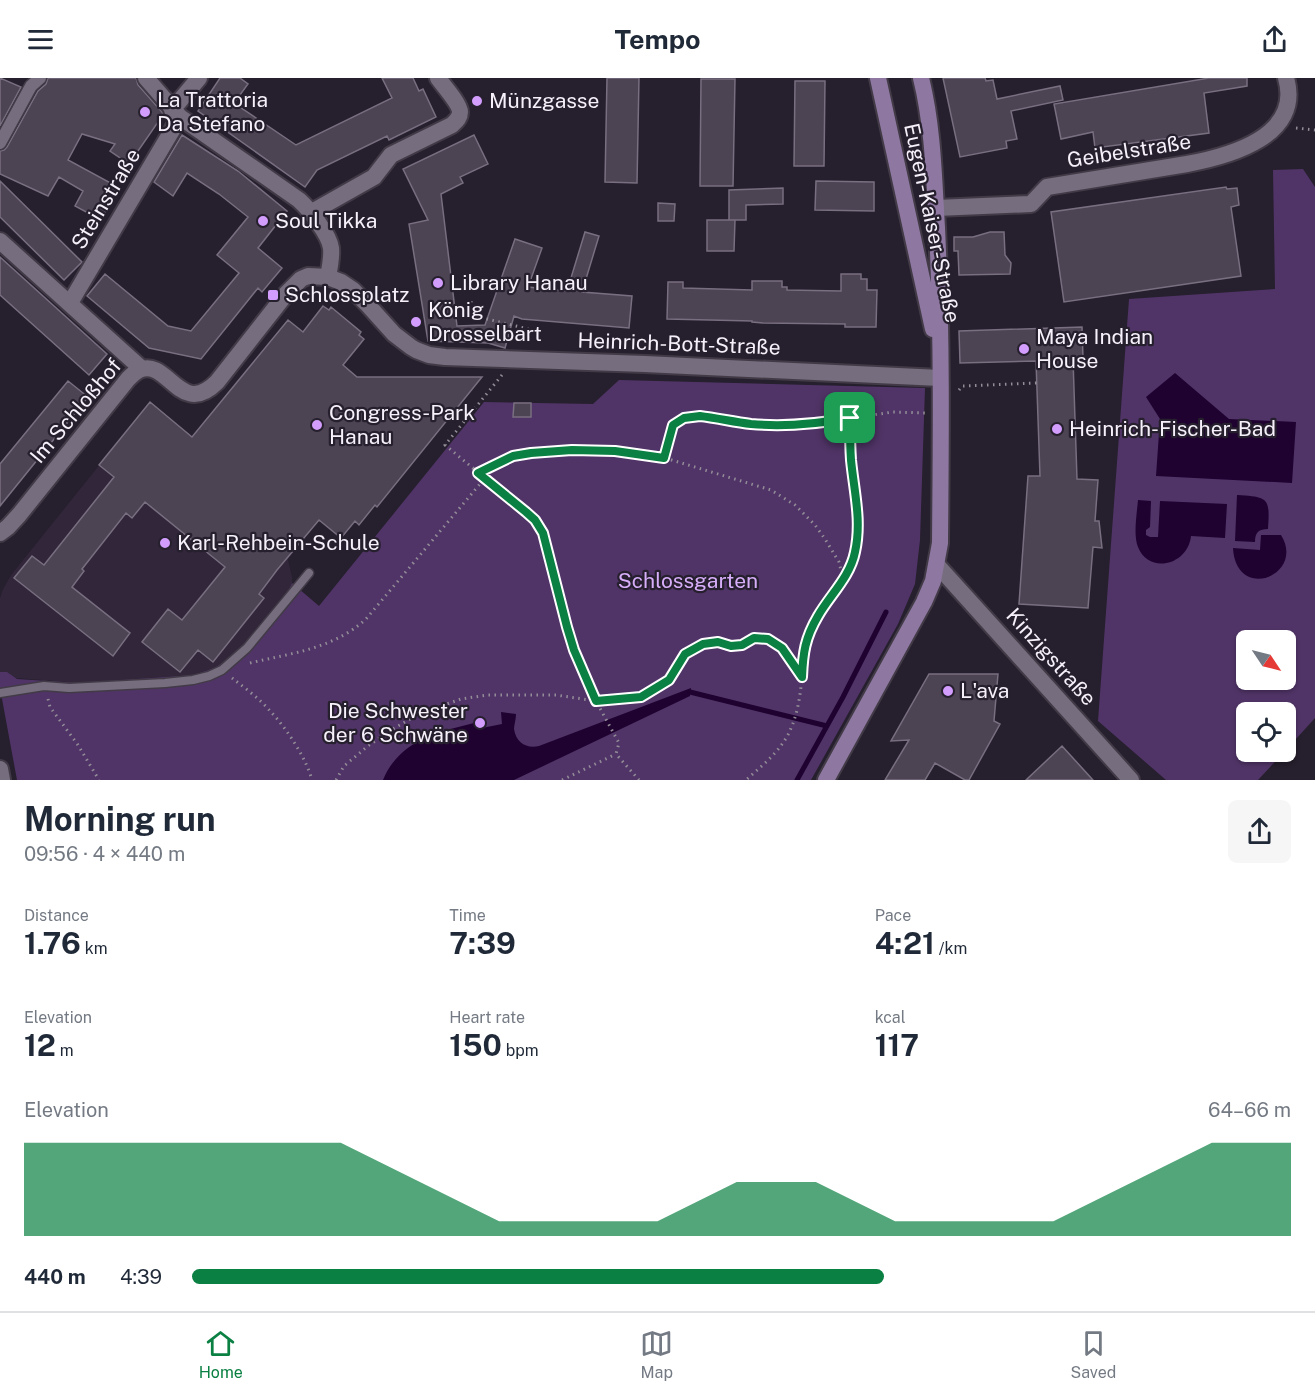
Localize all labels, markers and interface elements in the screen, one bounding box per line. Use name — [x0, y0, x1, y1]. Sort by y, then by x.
icon: menu — [24, 23, 57, 56]
text: Tempo — [614, 23, 701, 55]
icon: share — [1258, 23, 1291, 56]
place label: La Trattoria Da Stefano — [157, 87, 268, 136]
place label: Münzgasse — [489, 88, 599, 113]
marker: Münzgasse — [470, 94, 484, 108]
marker: La Trattoria Da Stefano — [138, 105, 152, 119]
street label: Eugen-Kaiser-Straße — [899, 121, 966, 325]
street label: Geibelstraße — [1065, 128, 1193, 173]
street label: Steinstraße — [66, 144, 145, 254]
place label: Soul Tikka — [275, 208, 377, 233]
marker: Soul Tikka — [256, 214, 270, 228]
place label: Library Hanau — [450, 270, 588, 295]
marker: Library Hanau — [431, 276, 445, 290]
place label: Schlossplatz — [285, 282, 409, 307]
marker: Schlossplatz — [266, 288, 280, 302]
place label: König Drosselbart — [428, 297, 542, 346]
marker: König Drosselbart — [409, 315, 423, 329]
place label: Maya Indian House — [1036, 324, 1153, 373]
street label: Heinrich-Bott-Straße — [577, 327, 781, 360]
marker: Maya Indian House — [1017, 342, 1031, 356]
street label: Im Schloßhof — [25, 353, 127, 468]
pin — [824, 392, 875, 443]
place label: Congress-Park Hanau — [329, 400, 475, 449]
icon: arrive — [833, 401, 866, 434]
place label: Heinrich-Fischer-Bad — [1069, 416, 1276, 441]
marker: Congress-Park Hanau — [310, 418, 324, 432]
marker: Heinrich-Fischer-Bad — [1050, 422, 1064, 436]
place label: Karl-Rehbein-Schule — [177, 530, 380, 555]
marker: Karl-Rehbein-Schule — [158, 536, 172, 550]
park label: Schlossgarten — [618, 568, 758, 593]
street label: Kinzigstraße — [1001, 603, 1101, 710]
north arrow — [1236, 630, 1296, 690]
map controls — [1236, 630, 1296, 762]
place label: L'ava — [960, 678, 1009, 703]
marker: L'ava — [941, 684, 955, 698]
place label: Die Schwester der 6 Schwäne — [323, 698, 468, 747]
button: locate — [1236, 702, 1296, 762]
marker: Die Schwester der 6 Schwäne — [473, 716, 487, 730]
text: Morning run — [24, 800, 216, 838]
button: share — [1228, 800, 1291, 863]
text: 09:56 · 4 × 440 m — [24, 842, 185, 866]
text: Distance — [24, 906, 89, 925]
text: Time — [449, 906, 486, 925]
text: Pace — [875, 906, 911, 925]
text: 1.76 — [24, 925, 81, 961]
text: 7:39 — [449, 925, 516, 961]
text: 4:21 — [875, 925, 935, 961]
text: km — [81, 939, 108, 958]
text: /km — [935, 939, 967, 958]
text: Elevation — [24, 1008, 92, 1027]
text: Heart rate — [449, 1008, 525, 1027]
text: kcal — [875, 1008, 906, 1027]
text: 12 — [24, 1027, 56, 1063]
text: 150 — [449, 1027, 502, 1063]
text: 117 — [875, 1027, 919, 1063]
text: m — [56, 1041, 74, 1060]
text: bpm — [502, 1041, 539, 1060]
text: Elevation — [24, 1098, 109, 1122]
text: 64–66 m — [1208, 1098, 1291, 1122]
text: 440 m — [24, 1265, 86, 1289]
text: 4:39 — [120, 1265, 162, 1289]
tab: Home — [199, 1327, 243, 1382]
tab: Map — [640, 1327, 673, 1382]
tab: Saved — [1071, 1327, 1116, 1382]

